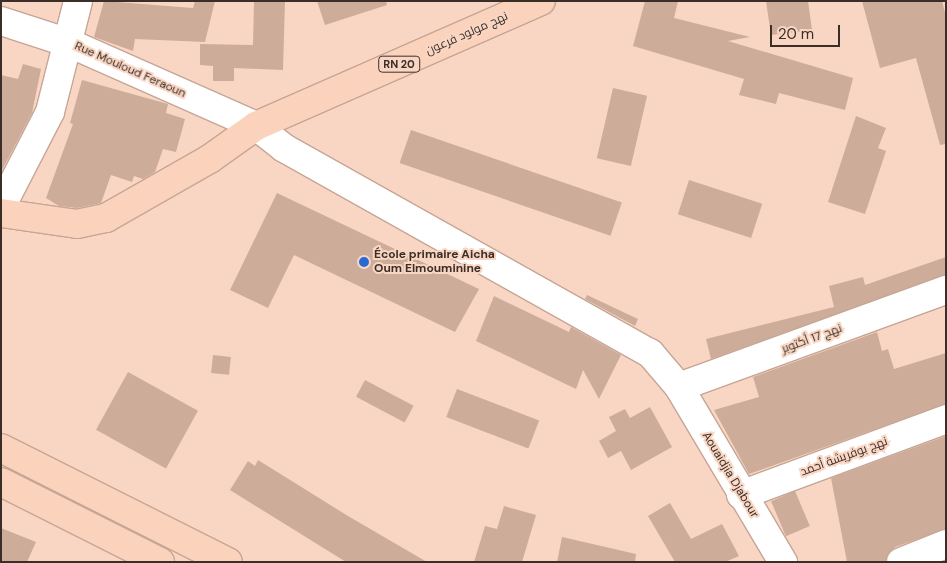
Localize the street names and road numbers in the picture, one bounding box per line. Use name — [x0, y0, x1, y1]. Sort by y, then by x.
street label: نهج مولود فرعون — [424, 9, 510, 59]
street label: Rue Mouloud Feraoun — [72, 39, 188, 101]
road number: RN 20 — [378, 56, 420, 72]
street label: نهج 17 أكتوبر — [780, 321, 844, 357]
street label: Aouaidjia Djabour — [699, 429, 761, 521]
street label: نهج بوفريشة أحمد — [798, 435, 890, 479]

